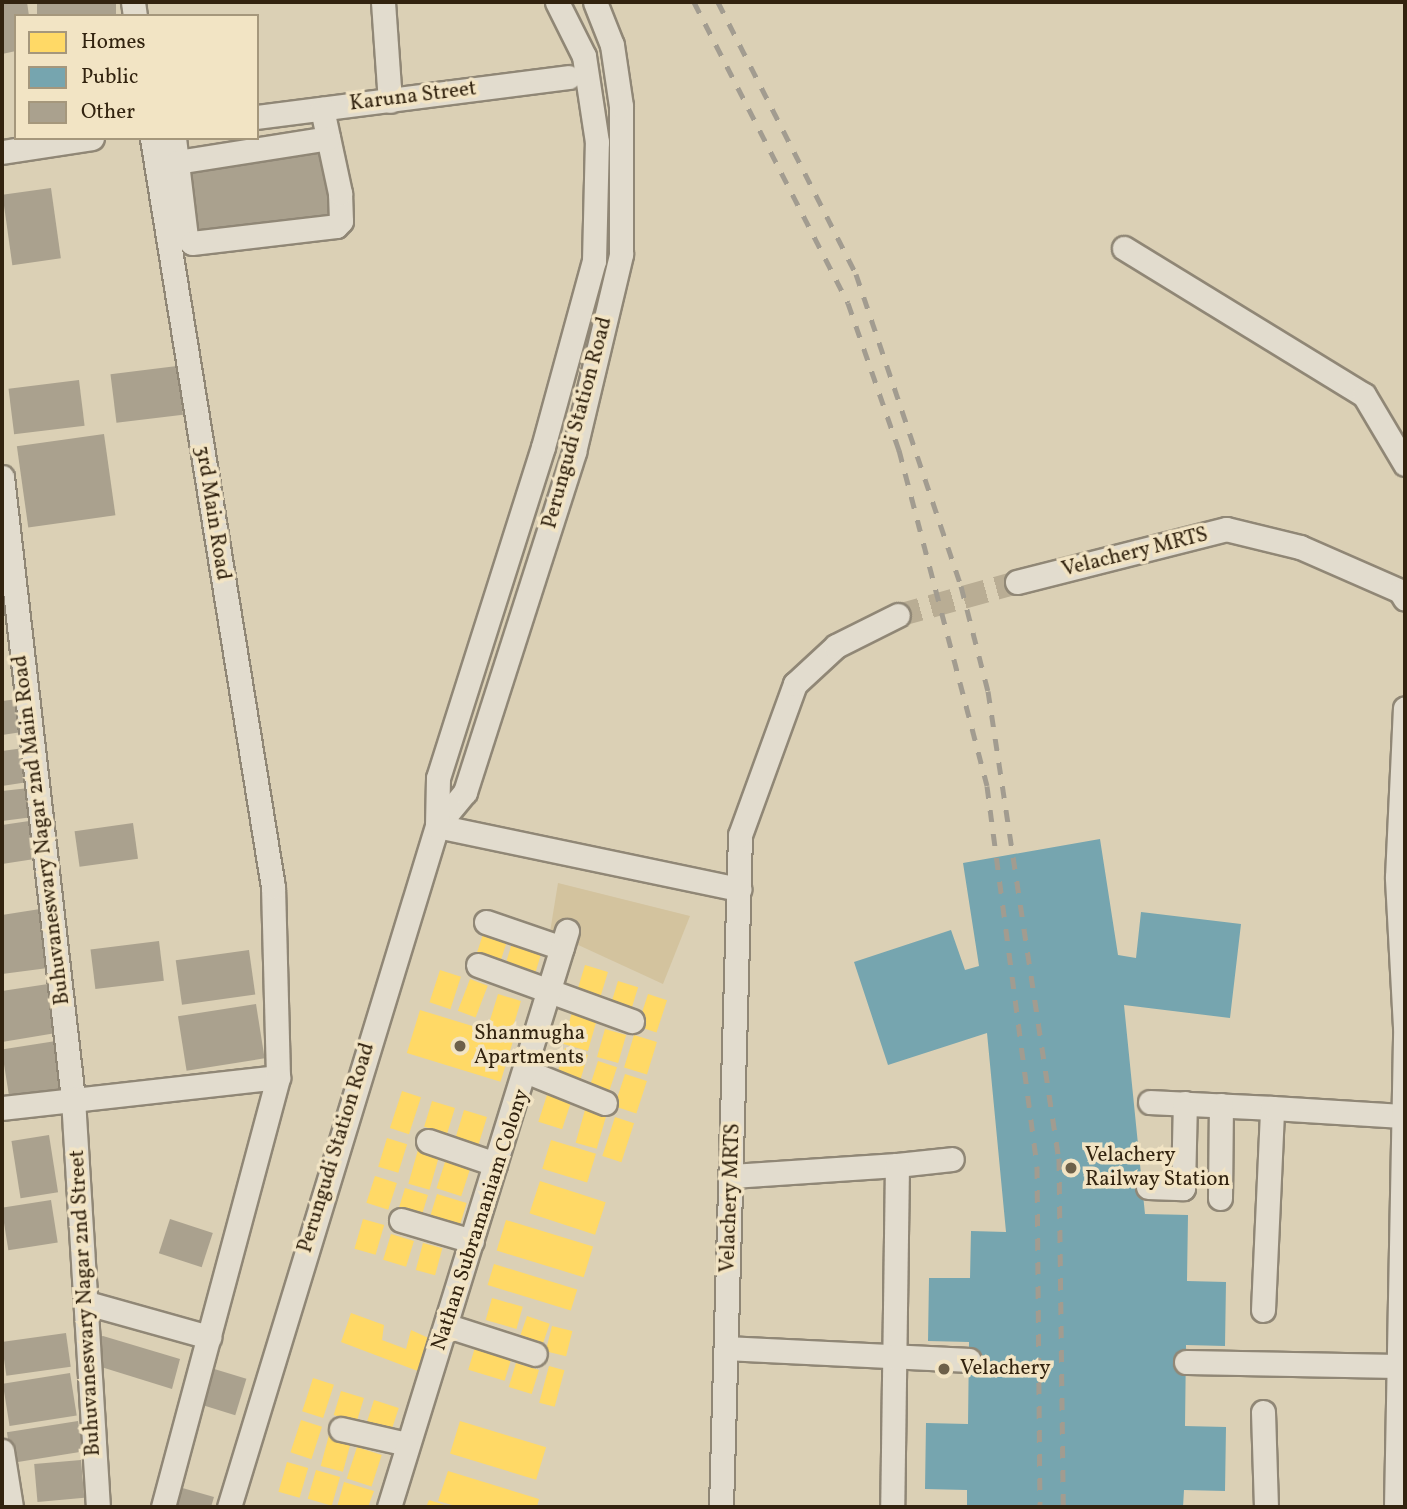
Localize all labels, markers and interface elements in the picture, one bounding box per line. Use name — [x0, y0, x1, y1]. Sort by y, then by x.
legend — [14, 14, 259, 140]
text: Homes — [81, 28, 146, 57]
text: Public — [81, 63, 138, 92]
street label: Karuna Street — [348, 77, 478, 117]
text: Other — [81, 98, 135, 127]
street label: Perungudi Station Road — [538, 314, 618, 532]
street label: 3rd Main Road — [189, 444, 235, 582]
street label: Velachery MRTS — [1059, 523, 1211, 583]
street label: Buhuvaneswary Nagar 2nd Main Road — [8, 653, 76, 1007]
place label: Shanmugha Apartments — [474, 1021, 585, 1071]
marker: Shanmugha Apartments — [452, 1038, 468, 1054]
street label: Perungudi Station Road — [293, 1040, 381, 1256]
street label: Nathan Subramaniam Colony — [427, 1086, 535, 1354]
street label: Velachery MRTS — [716, 1122, 746, 1274]
place label: Velachery Railway Station — [1085, 1143, 1231, 1193]
street label: Buhuvaneswary Nagar 2nd Street — [65, 1149, 107, 1457]
marker: Velachery Railway Station — [1063, 1160, 1079, 1176]
place label: Velachery — [960, 1356, 1051, 1382]
marker: Velachery — [934, 1359, 954, 1379]

